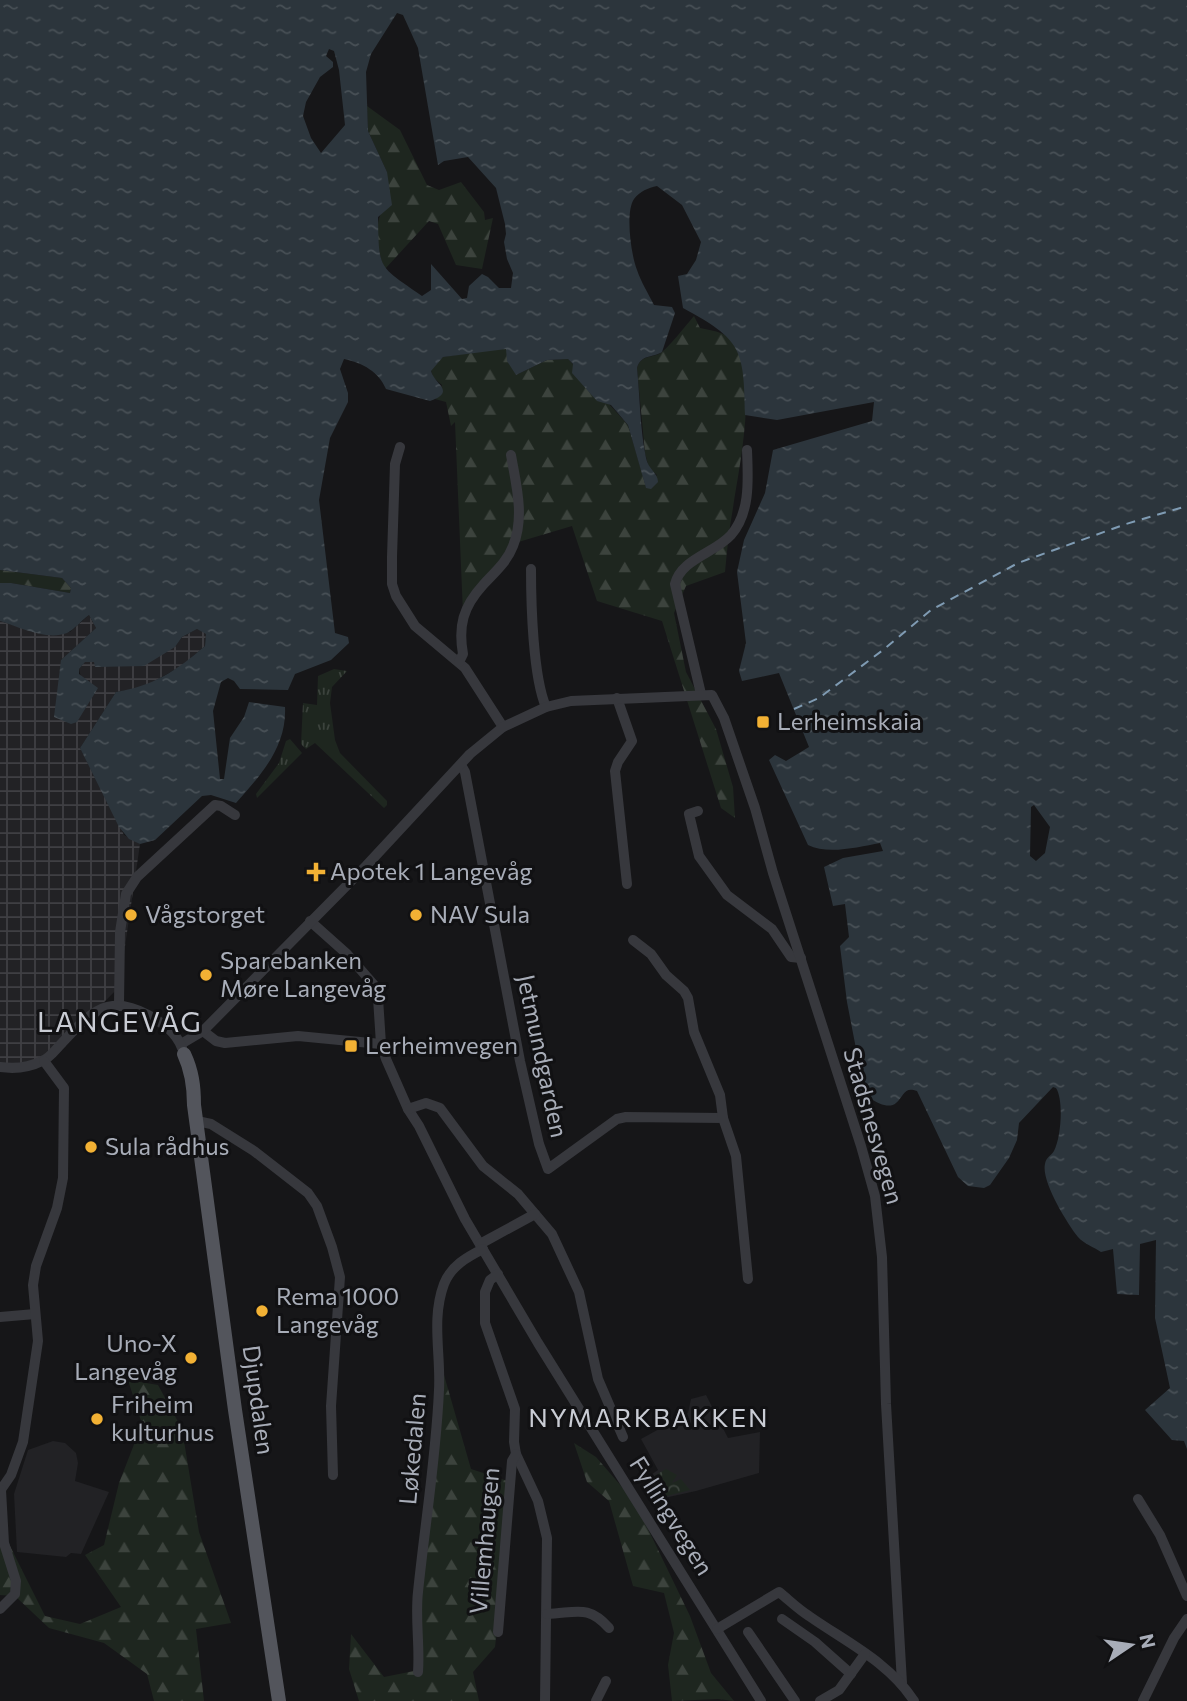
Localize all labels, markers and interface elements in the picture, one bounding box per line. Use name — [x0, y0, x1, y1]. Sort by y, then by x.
place label: Lerheimskaia — [777, 706, 922, 735]
marker: Lerheimskaia — [755, 714, 771, 730]
place label: Apotek 1 Langevåg — [330, 856, 532, 885]
marker: Apotek 1 Langevåg — [308, 864, 324, 880]
place label: Vågstorget — [145, 899, 265, 928]
place label: NAV Sula — [430, 899, 530, 928]
marker: Vågstorget — [123, 907, 139, 923]
marker: NAV Sula — [408, 907, 424, 923]
place label: Sparebanken Møre Langevåg — [220, 945, 386, 1002]
marker: Sparebanken Møre Langevåg — [198, 967, 214, 983]
street label: Jetmundgarden — [512, 971, 575, 1140]
district label: LANGEVÅG — [37, 1004, 203, 1038]
place label: Lerheimvegen — [365, 1030, 518, 1059]
marker: Lerheimvegen — [343, 1038, 359, 1054]
street label: Stadsnesvegen — [838, 1044, 911, 1207]
place label: Sula rådhus — [105, 1131, 229, 1160]
marker: Sula rådhus — [83, 1139, 99, 1155]
place label: Rema 1000 Langevåg — [276, 1281, 399, 1338]
marker: Rema 1000 Langevåg — [254, 1303, 270, 1319]
place label: Uno-X Langevåg — [74, 1328, 177, 1385]
street label: Djupdalen — [237, 1343, 282, 1456]
marker: Uno-X Langevåg — [183, 1350, 199, 1366]
place label: Friheim kulturhus — [111, 1389, 214, 1446]
street label: Løkedalen — [392, 1392, 431, 1506]
district label: NYMARKBAKKEN — [528, 1401, 770, 1432]
marker: Friheim kulturhus — [89, 1411, 105, 1427]
street label: Fyllingvegen — [624, 1450, 720, 1580]
street label: Villemhaugen — [463, 1466, 504, 1616]
north arrow — [1096, 1610, 1166, 1680]
text: N — [1135, 1632, 1161, 1651]

